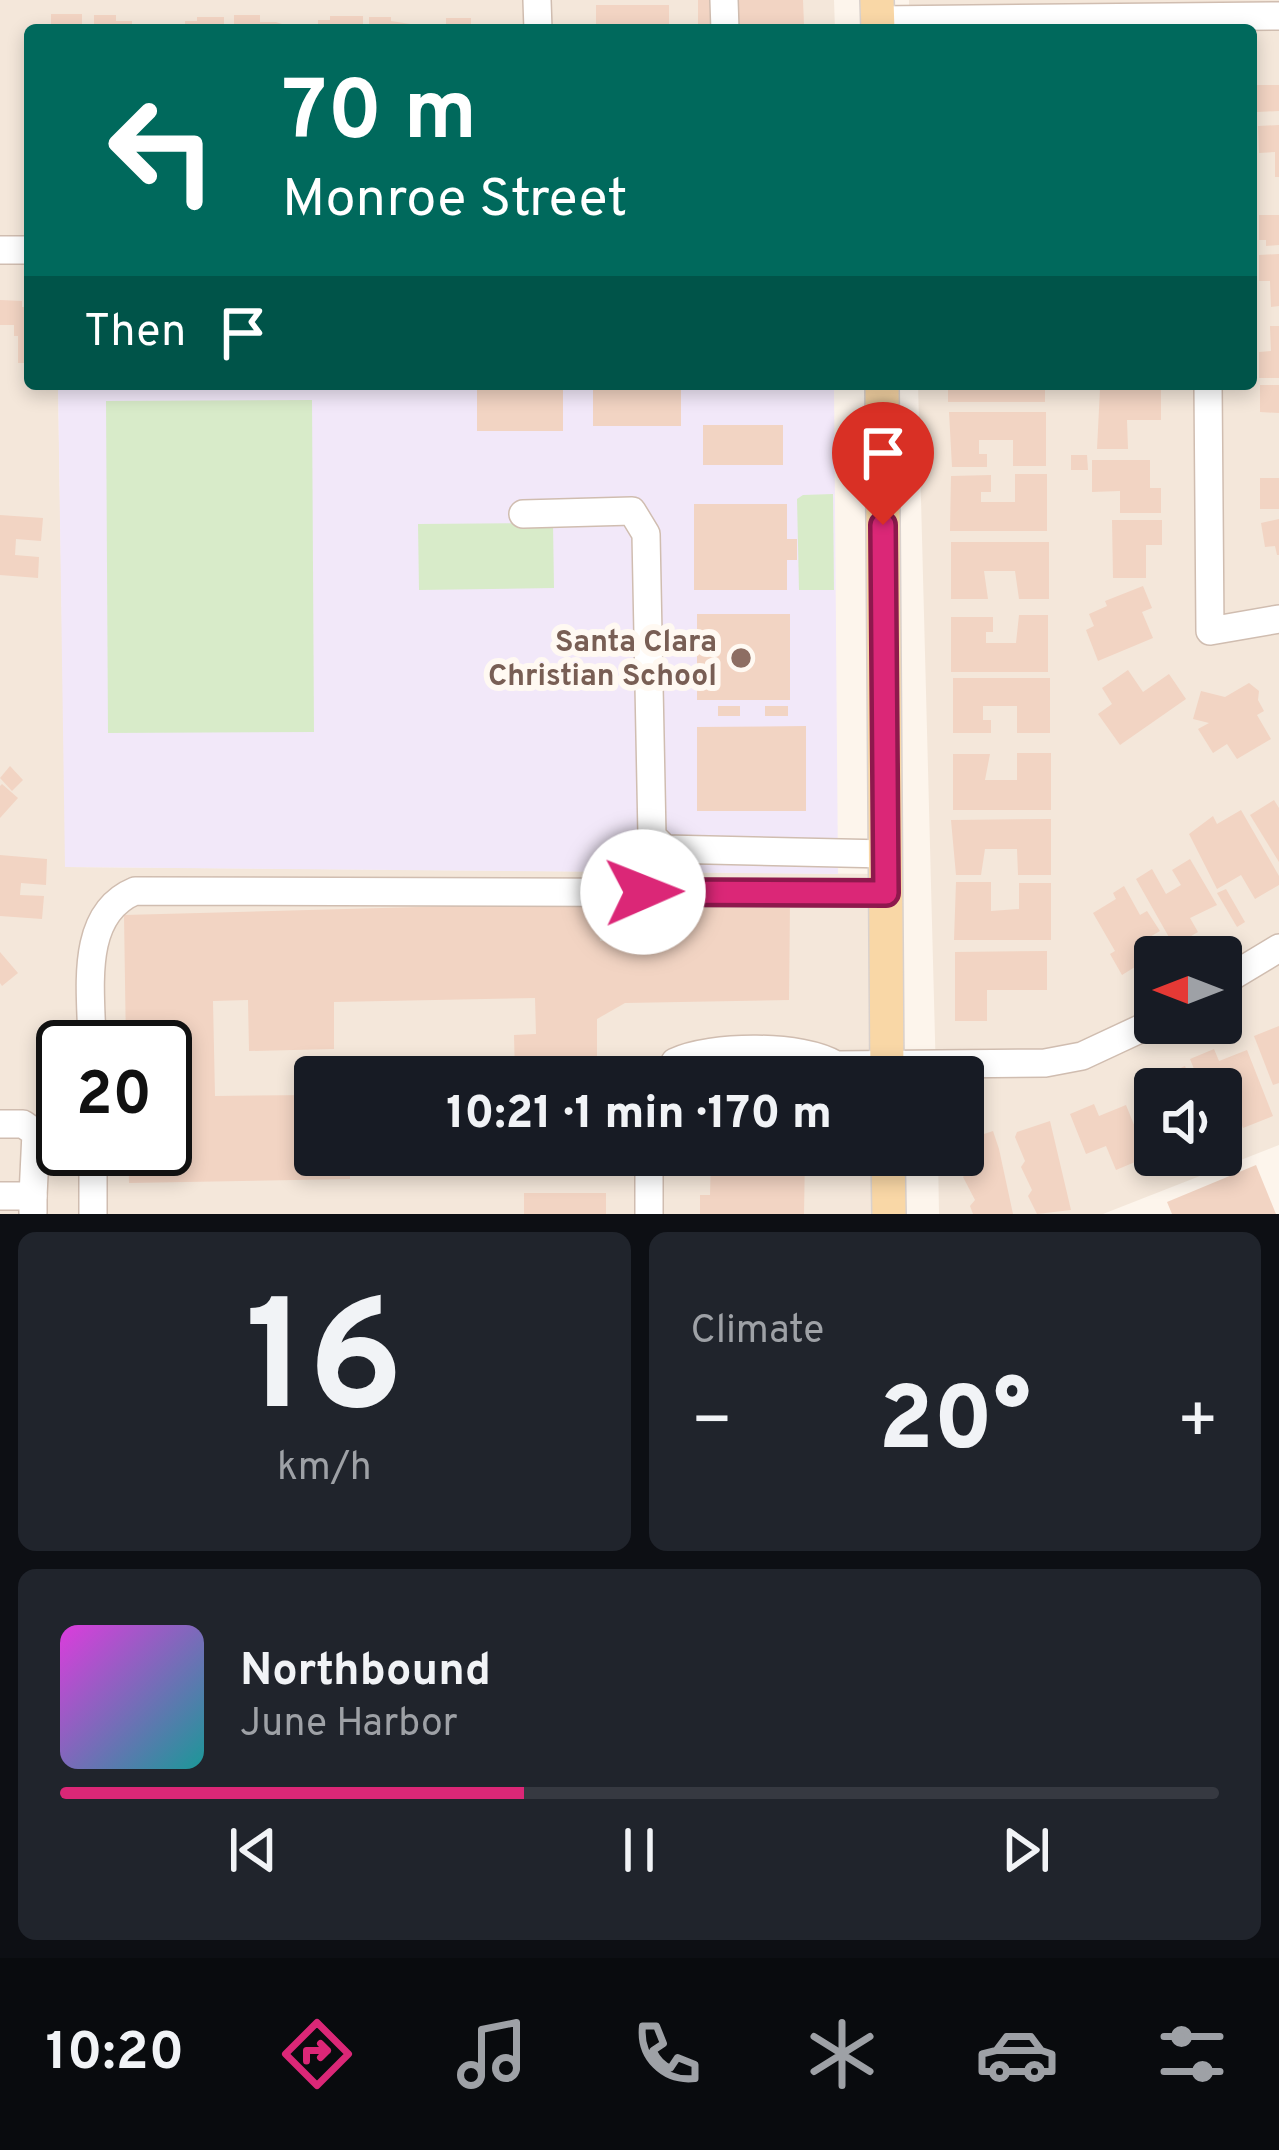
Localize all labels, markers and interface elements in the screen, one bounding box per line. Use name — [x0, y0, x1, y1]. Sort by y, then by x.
text: 70 m — [282, 63, 477, 169]
icon: left — [84, 72, 240, 228]
text: Monroe Street — [282, 167, 628, 236]
icon: arrive — [210, 300, 276, 366]
text: Then — [84, 305, 186, 362]
pin — [832, 402, 934, 525]
icon: arrive — [850, 420, 916, 486]
place label: Santa Clara Christian School — [488, 625, 717, 696]
marker: Santa Clara Christian School — [728, 645, 754, 671]
position arrow — [580, 829, 706, 955]
north arrow — [1134, 936, 1242, 1044]
map controls — [1134, 936, 1242, 1176]
speed limit sign: 20 — [36, 1020, 192, 1176]
button: sound — [1134, 1068, 1242, 1176]
text: 10:21 · 1 min · 170 m — [446, 1087, 832, 1144]
text: 16 — [245, 1268, 403, 1466]
text: Climate — [691, 1308, 824, 1357]
text: 20° — [879, 1368, 1031, 1481]
text: − — [691, 1383, 733, 1466]
text: + — [1176, 1383, 1219, 1466]
text: km/h — [277, 1445, 372, 1494]
text: Northbound — [240, 1644, 491, 1701]
text: June Harbor — [240, 1701, 458, 1750]
icon: previous — [220, 1817, 286, 1883]
icon: pause — [606, 1817, 672, 1883]
icon: next — [993, 1817, 1059, 1883]
icon: directions — [275, 2012, 359, 2096]
icon: music — [450, 2012, 534, 2096]
icon: phone — [625, 2012, 709, 2096]
icon: climate — [800, 2012, 884, 2096]
icon: car — [975, 2012, 1059, 2096]
icon: filters — [1150, 2012, 1234, 2096]
text: 10:20 — [45, 2020, 184, 2089]

